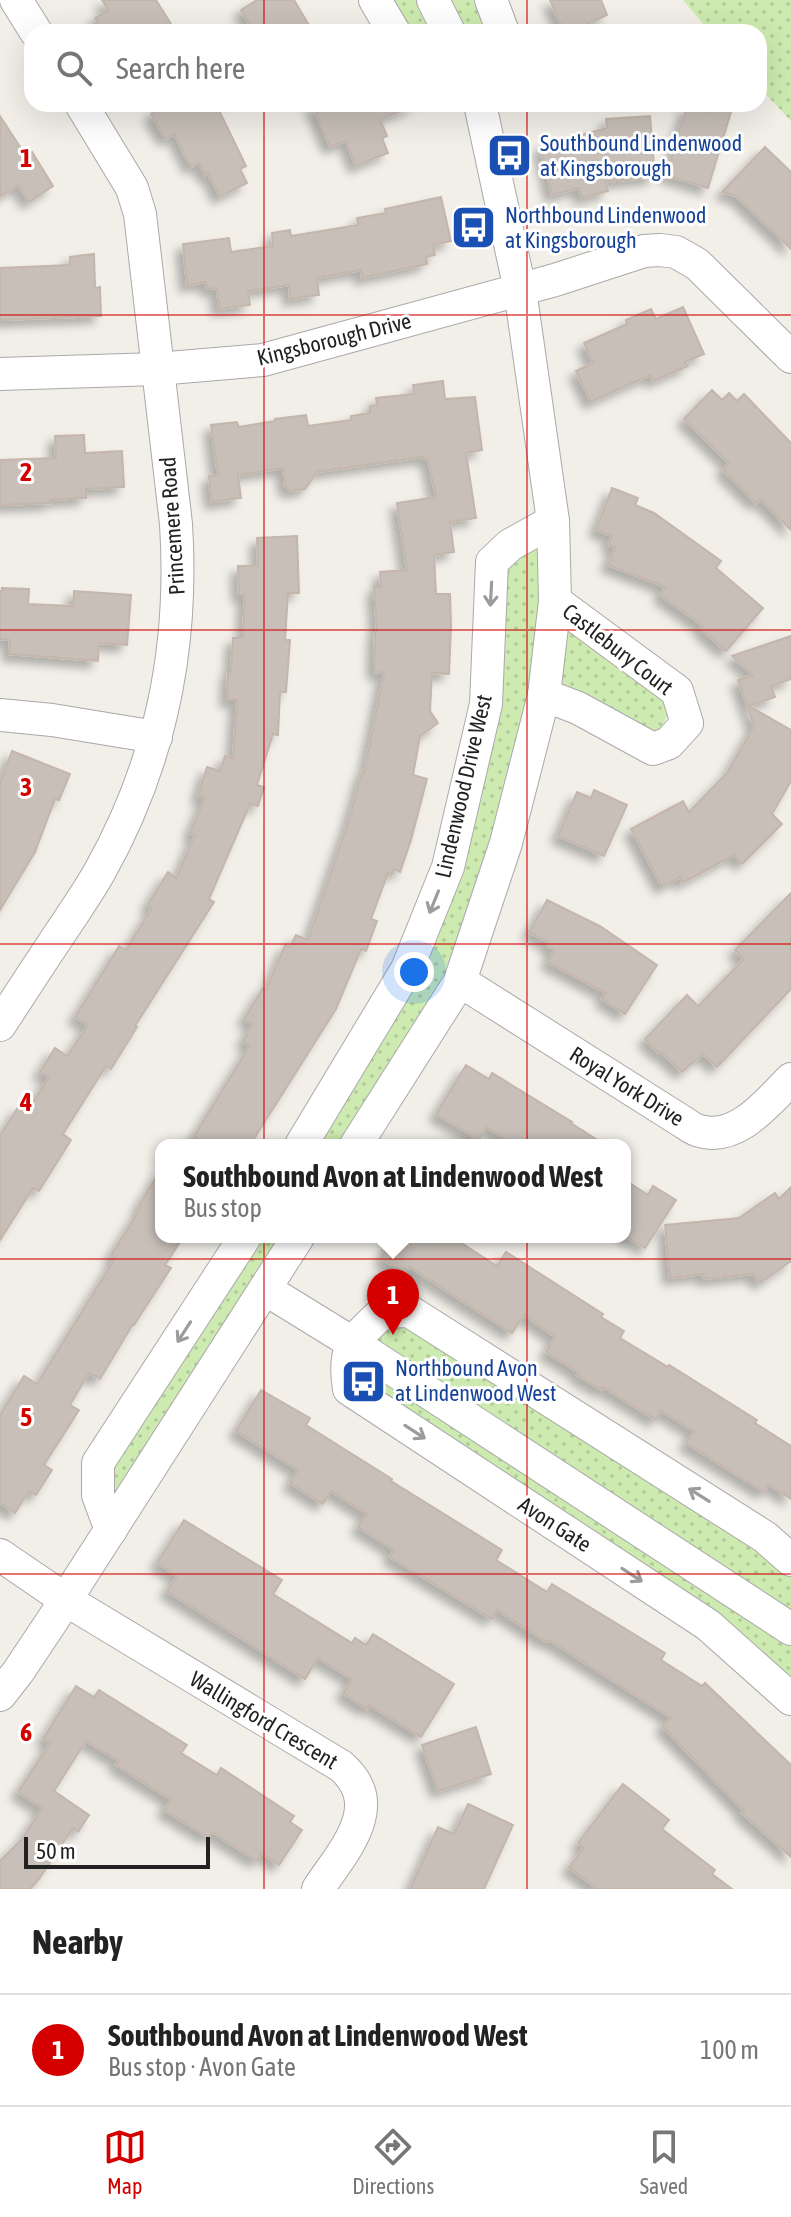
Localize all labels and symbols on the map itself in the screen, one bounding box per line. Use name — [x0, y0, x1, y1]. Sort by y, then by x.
place label: Southbound Lindenwood at Kingsborough — [540, 130, 742, 181]
bus stop icon: Southbound Lindenwood at Kingsborough — [485, 132, 533, 180]
text: 1 — [20, 143, 32, 173]
place label: Northbound Lindenwood at Kingsborough — [505, 202, 706, 253]
bus stop icon: Northbound Lindenwood at Kingsborough — [450, 204, 498, 252]
street label: Kingsborough Drive — [254, 307, 414, 371]
street label: Princemere Road — [154, 456, 190, 596]
text: 2 — [20, 457, 32, 487]
one-way arrow — [483, 580, 498, 607]
street label: Castlebury Court — [558, 598, 678, 700]
street label: Lindenwood Drive West — [429, 692, 497, 880]
text: 3 — [20, 772, 32, 802]
one-way arrow — [425, 890, 440, 914]
your location — [394, 952, 434, 992]
street label: Royal York Drive — [565, 1041, 689, 1131]
text: 4 — [19, 1087, 32, 1117]
pin: 1 — [367, 1269, 419, 1335]
one-way arrow — [175, 1321, 192, 1343]
place label: Northbound Avon at Lindenwood West — [395, 1355, 556, 1406]
bus stop icon: Northbound Avon at Lindenwood West — [340, 1357, 388, 1405]
text: 5 — [20, 1402, 32, 1432]
one-way arrow — [403, 1425, 426, 1441]
one-way arrow — [688, 1487, 711, 1503]
street label: Avon Gate — [514, 1491, 596, 1557]
one-way arrow — [621, 1567, 643, 1583]
street label: Wallingford Crescent — [185, 1666, 343, 1774]
text: 6 — [20, 1717, 32, 1747]
scale bar — [24, 1833, 210, 1869]

